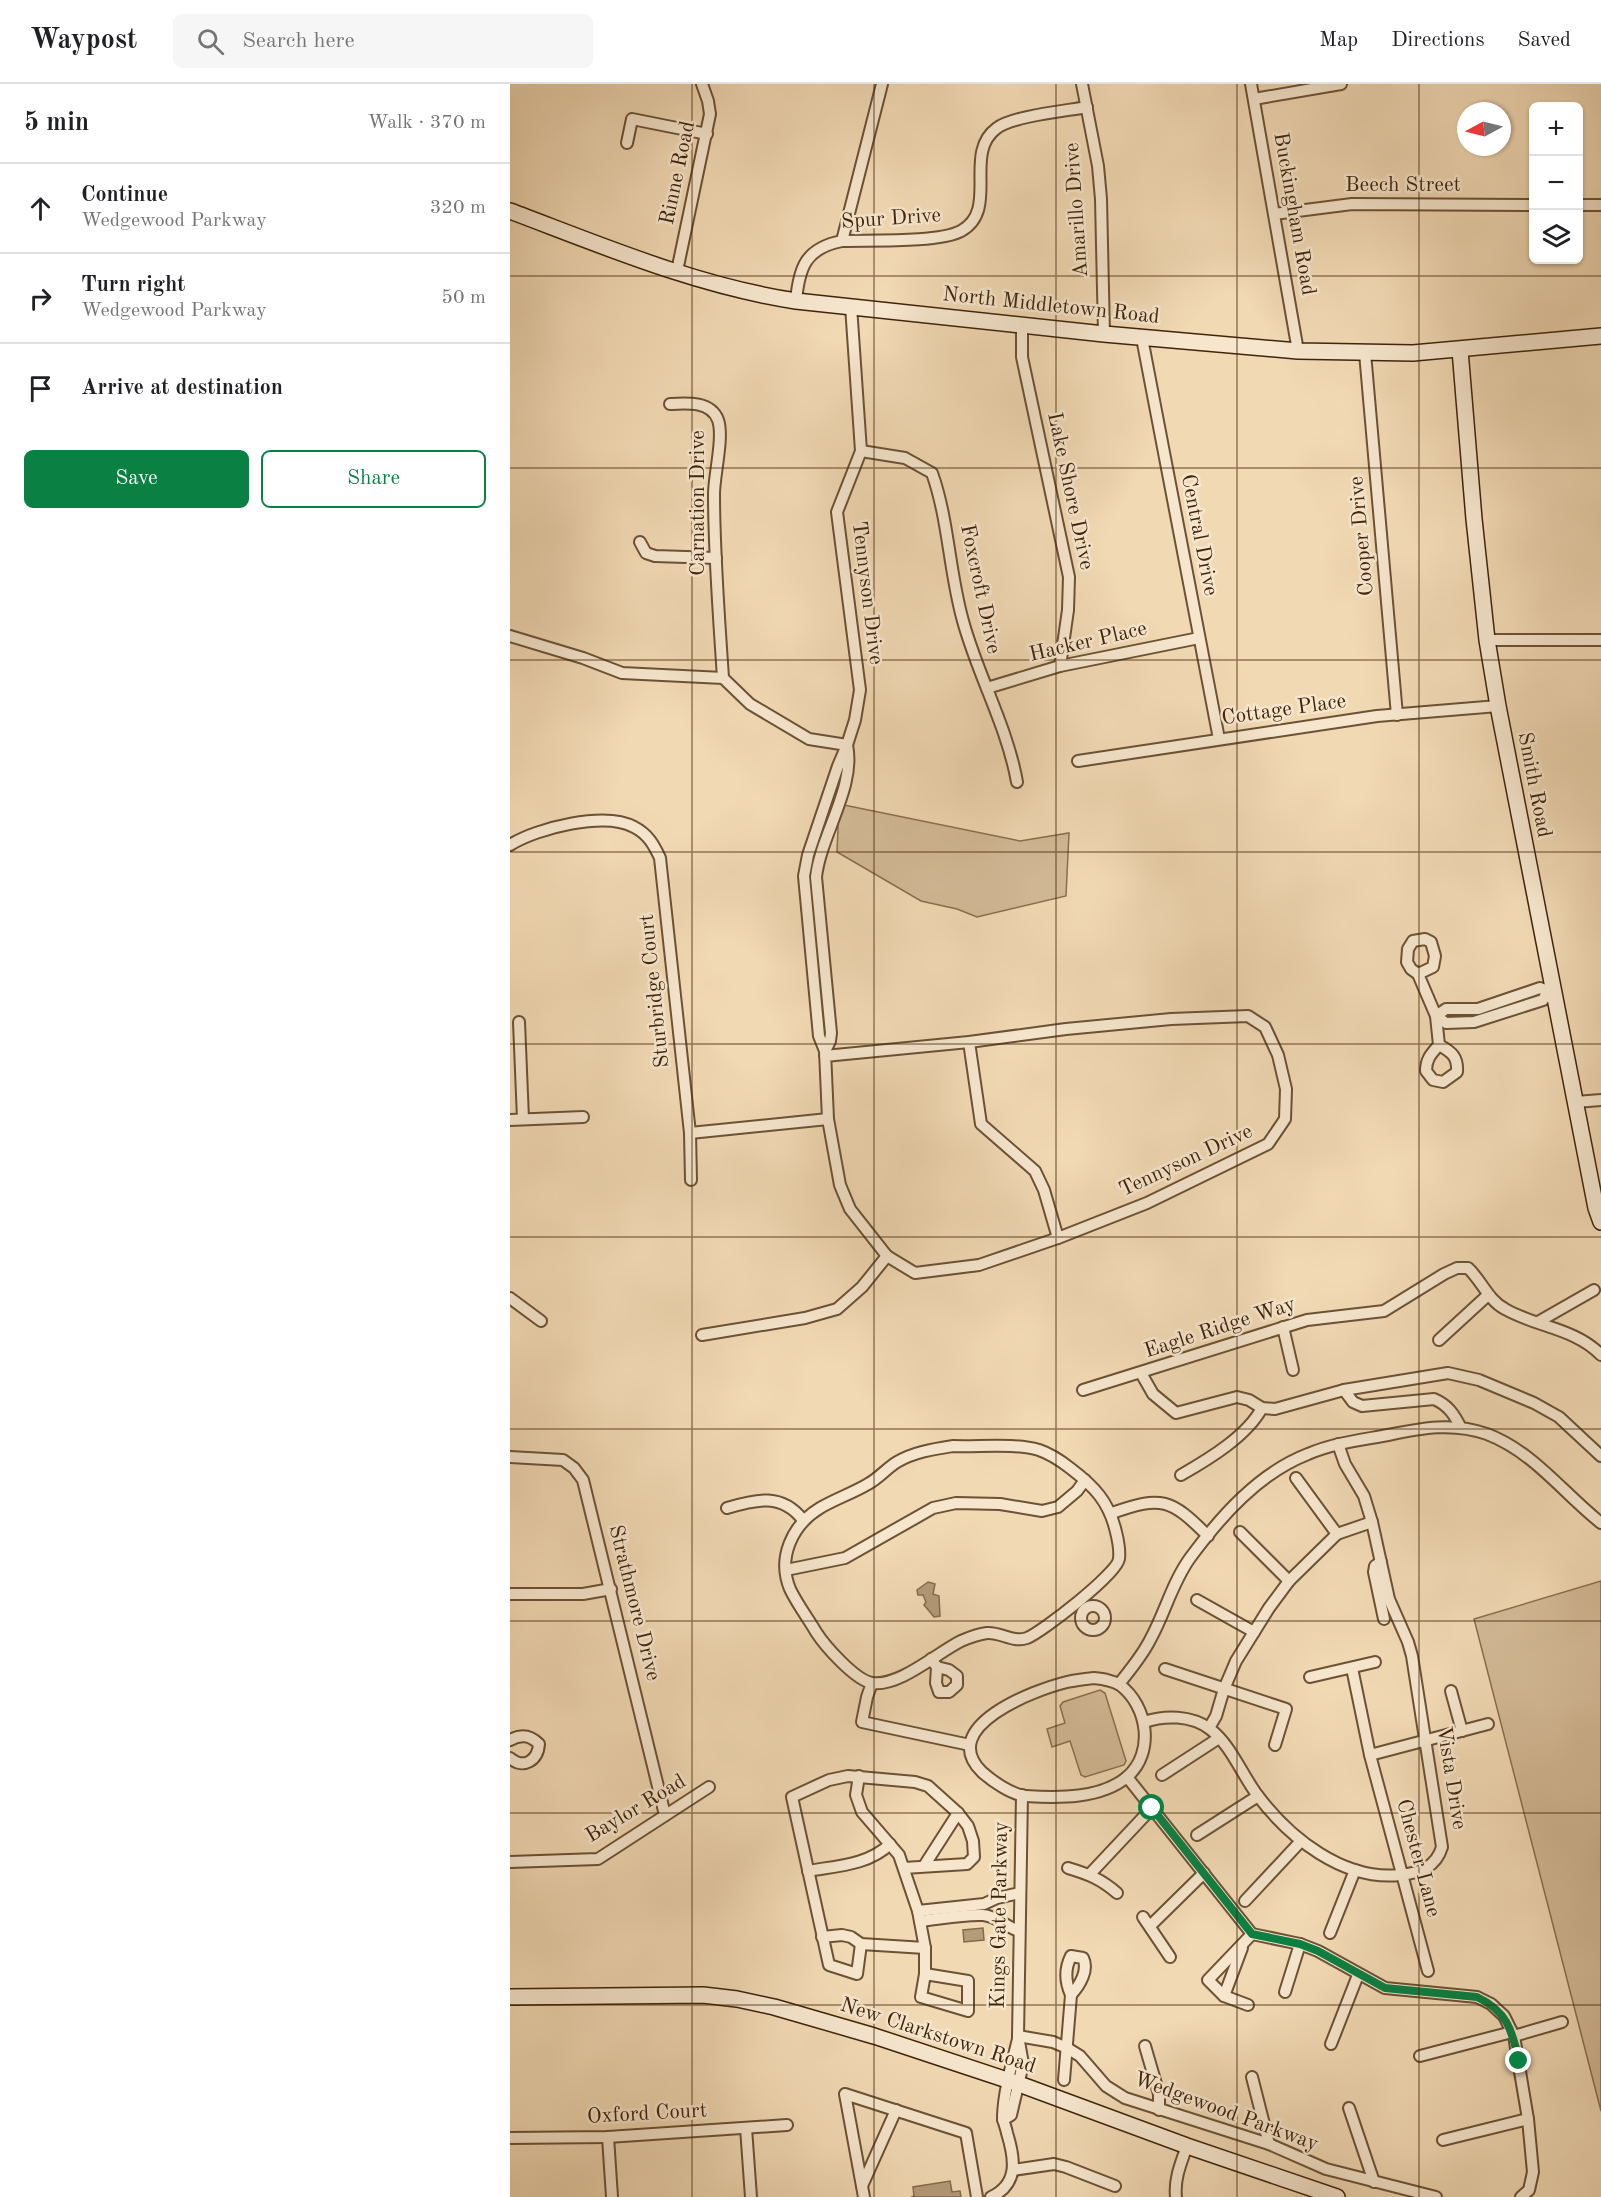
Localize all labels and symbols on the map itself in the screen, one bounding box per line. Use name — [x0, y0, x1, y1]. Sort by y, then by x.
north arrow — [1457, 102, 1511, 156]
street label: Rinne Road — [657, 119, 699, 227]
street label: Buckingham Road — [1269, 131, 1319, 297]
street label: Amarillo Drive — [1062, 142, 1092, 278]
street label: Beech Street — [1345, 175, 1461, 196]
street label: Spur Drive — [840, 205, 942, 233]
street label: North Middletown Road — [941, 284, 1161, 328]
street label: Lake Shore Drive — [1043, 410, 1097, 572]
street label: Carnation Drive — [688, 430, 709, 576]
street label: Central Drive — [1177, 472, 1221, 598]
street label: Cooper Drive — [1346, 475, 1378, 597]
street label: Tennyson Drive — [848, 520, 886, 666]
street label: Foxcroft Drive — [956, 522, 1004, 656]
street label: Hacker Place — [1027, 618, 1149, 666]
street label: Cottage Place — [1220, 691, 1348, 729]
street label: Smith Road — [1514, 731, 1555, 839]
street label: Sturbridge Court — [636, 913, 674, 1069]
street label: Tennyson Drive — [1116, 1121, 1256, 1201]
street label: Eagle Ridge Way — [1142, 1294, 1298, 1362]
street label: Strathmore Drive — [604, 1523, 664, 1683]
street label: Vista Drive — [1432, 1725, 1470, 1831]
street label: Baylor Road — [582, 1771, 690, 1847]
route start — [1138, 1794, 1164, 1820]
street label: Chester Lane — [1392, 1797, 1444, 1919]
street label: Kings Gate Parkway — [988, 1821, 1012, 2009]
street label: New Clarkstown Road — [838, 1994, 1039, 2078]
route end — [1505, 2047, 1531, 2073]
street label: Wedgewood Parkway — [1131, 2069, 1321, 2155]
street label: Oxford Court — [586, 2100, 708, 2128]

